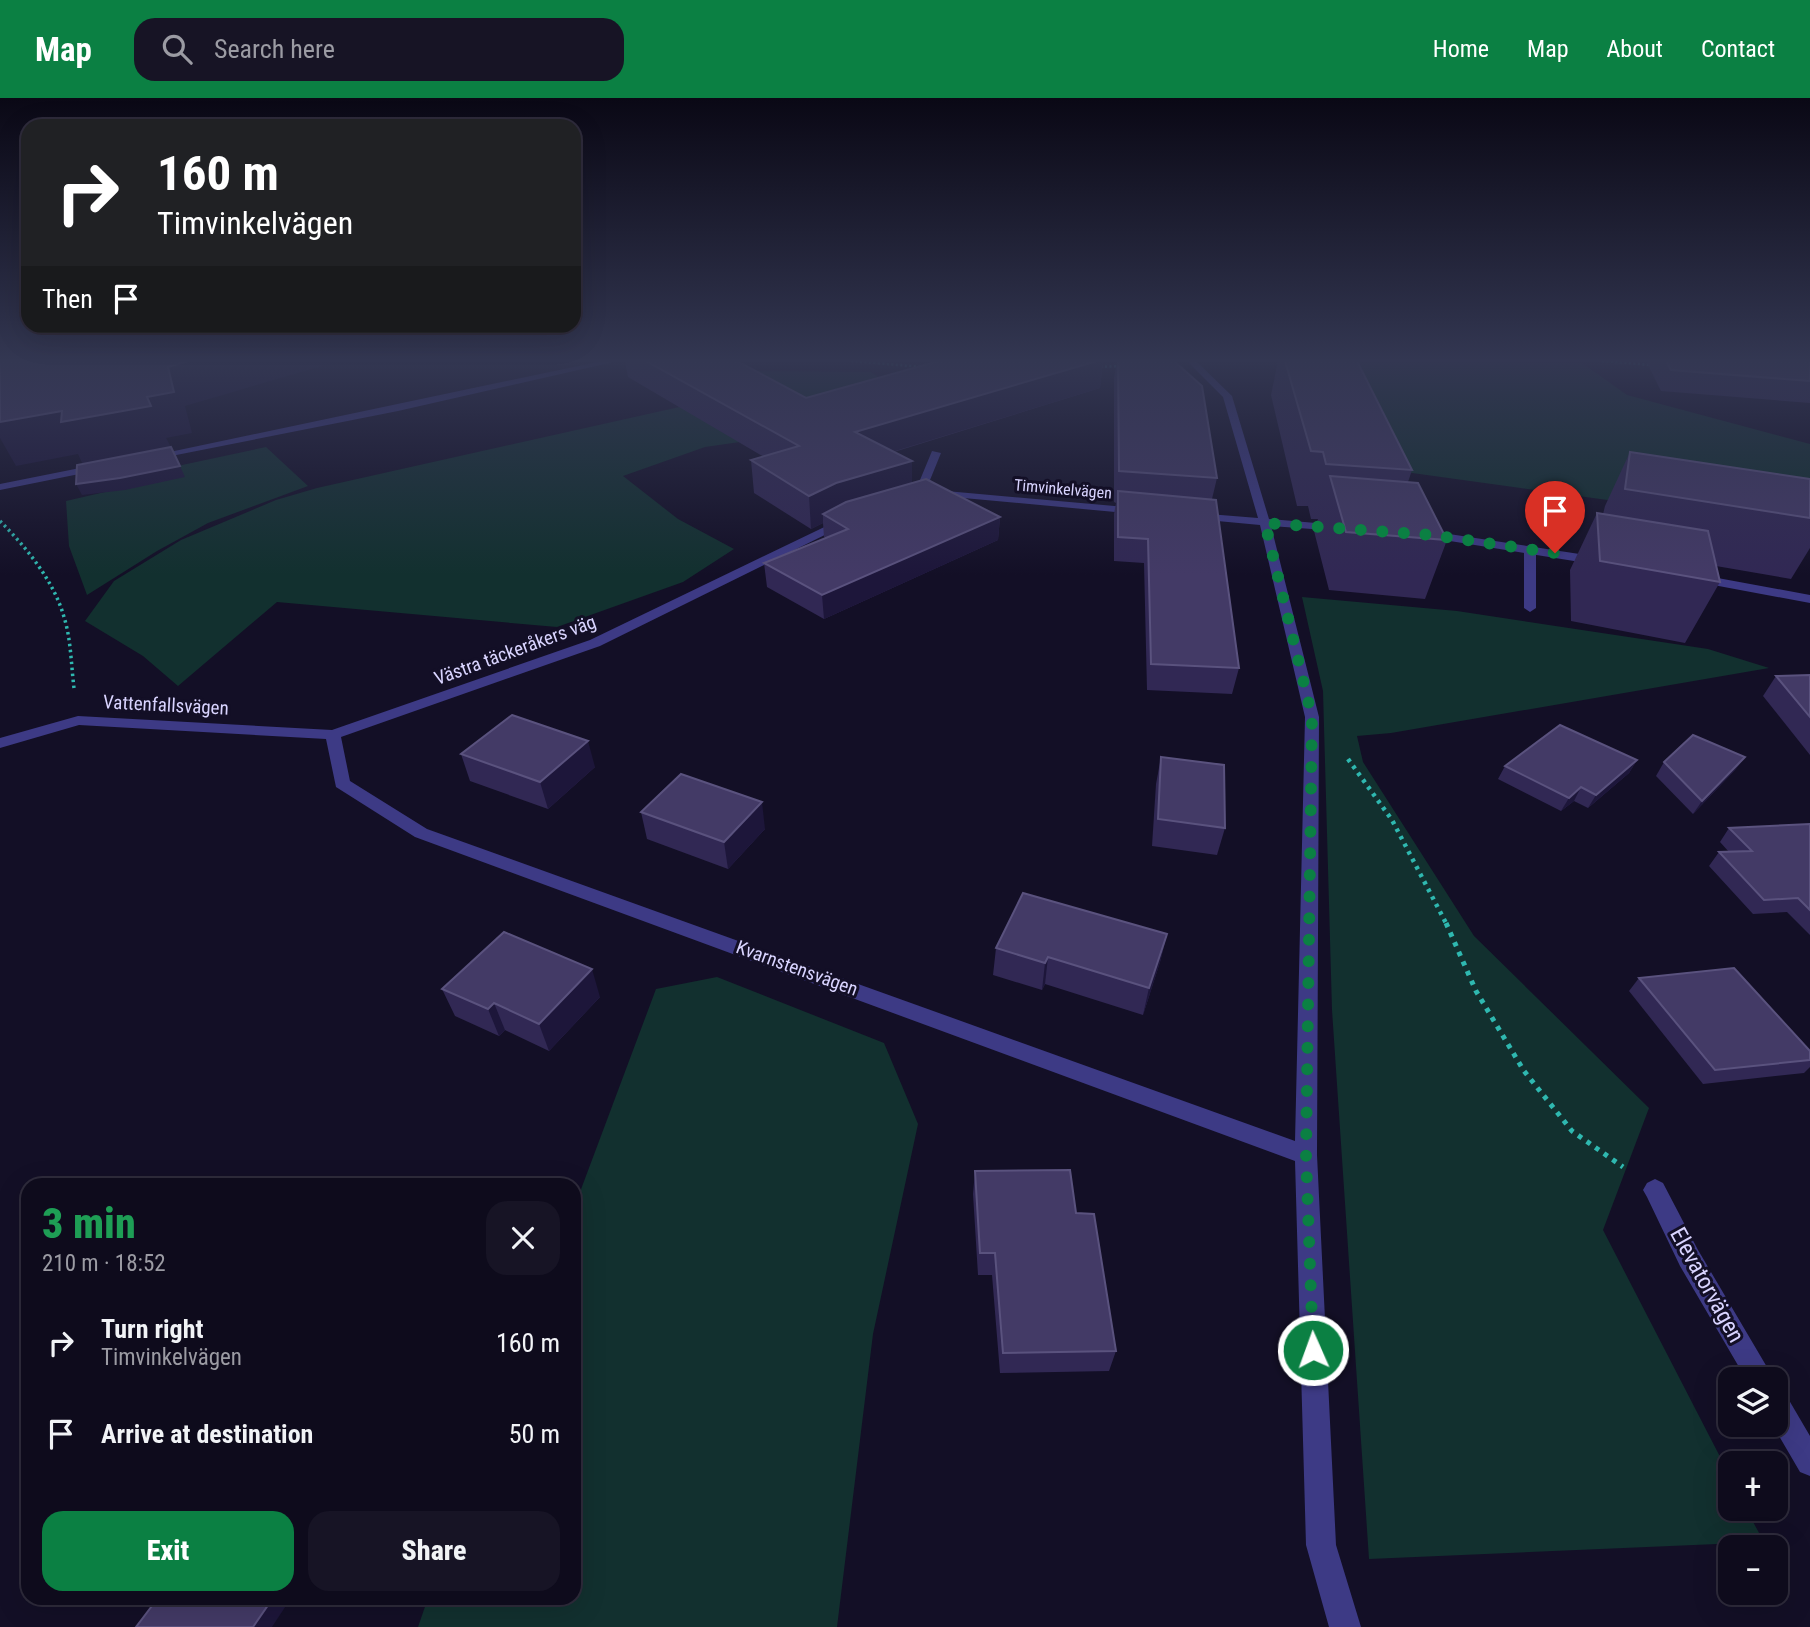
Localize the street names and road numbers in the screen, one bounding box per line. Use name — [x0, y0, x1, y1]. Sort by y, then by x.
street label: Timvinkelvägen — [1013, 475, 1113, 503]
street label: Västra täckeråkers väg — [431, 610, 599, 690]
street label: Vattenfallsvägen — [103, 690, 229, 720]
street label: Kvarnstensvägen — [733, 935, 861, 1001]
street label: Elevatorvägen — [1664, 1223, 1750, 1347]

